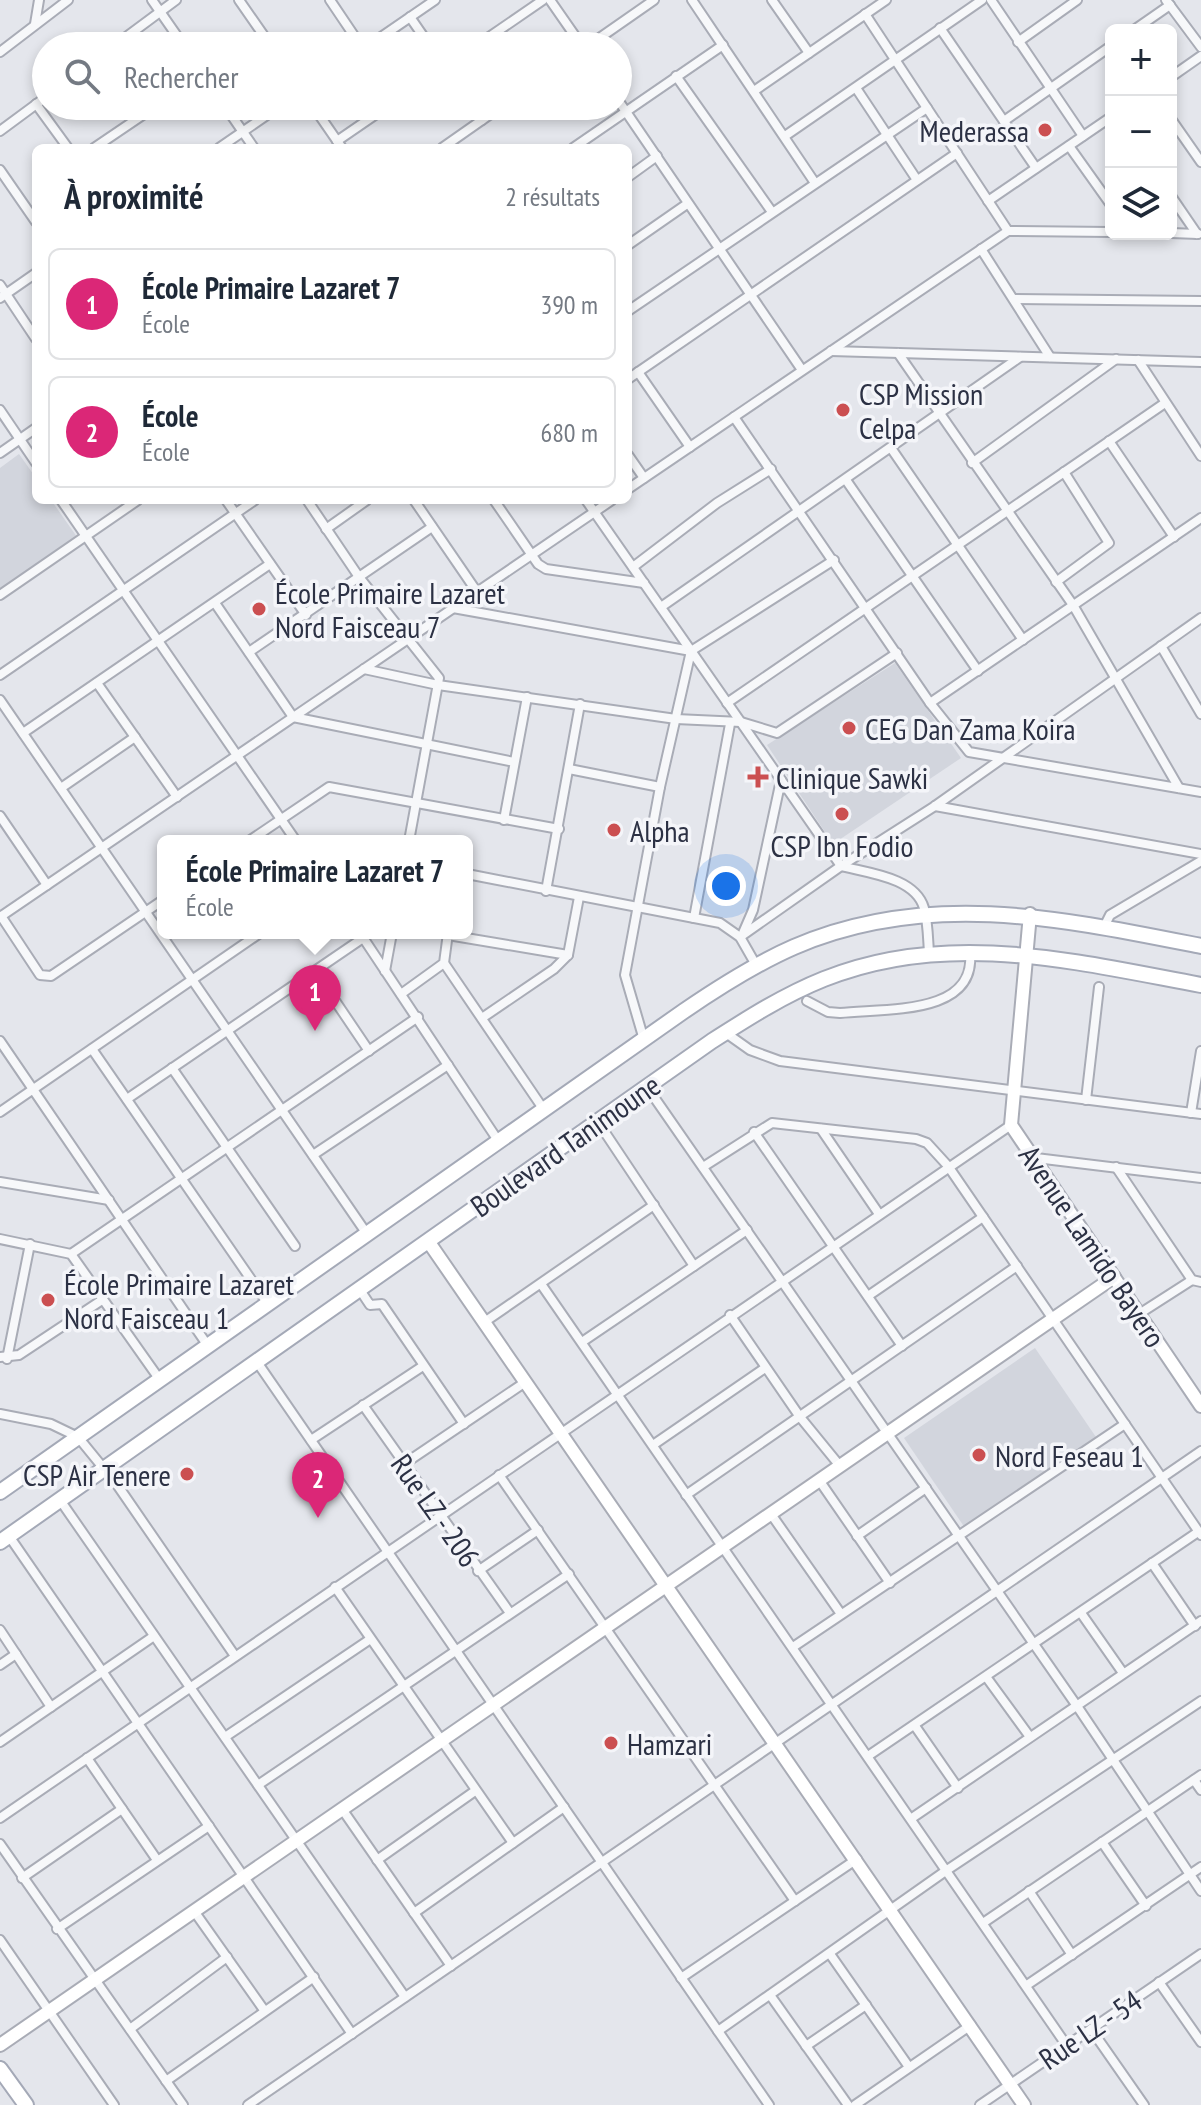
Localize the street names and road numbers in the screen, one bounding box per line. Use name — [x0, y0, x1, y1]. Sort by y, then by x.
street label: Boulevard Tanimoune — [462, 1065, 668, 1225]
street label: Avenue Lamido Bayero — [1011, 1137, 1175, 1355]
street label: Rue LZ - 206 — [383, 1446, 489, 1574]
street label: Rue LZ - 54 — [1031, 1980, 1149, 2078]

